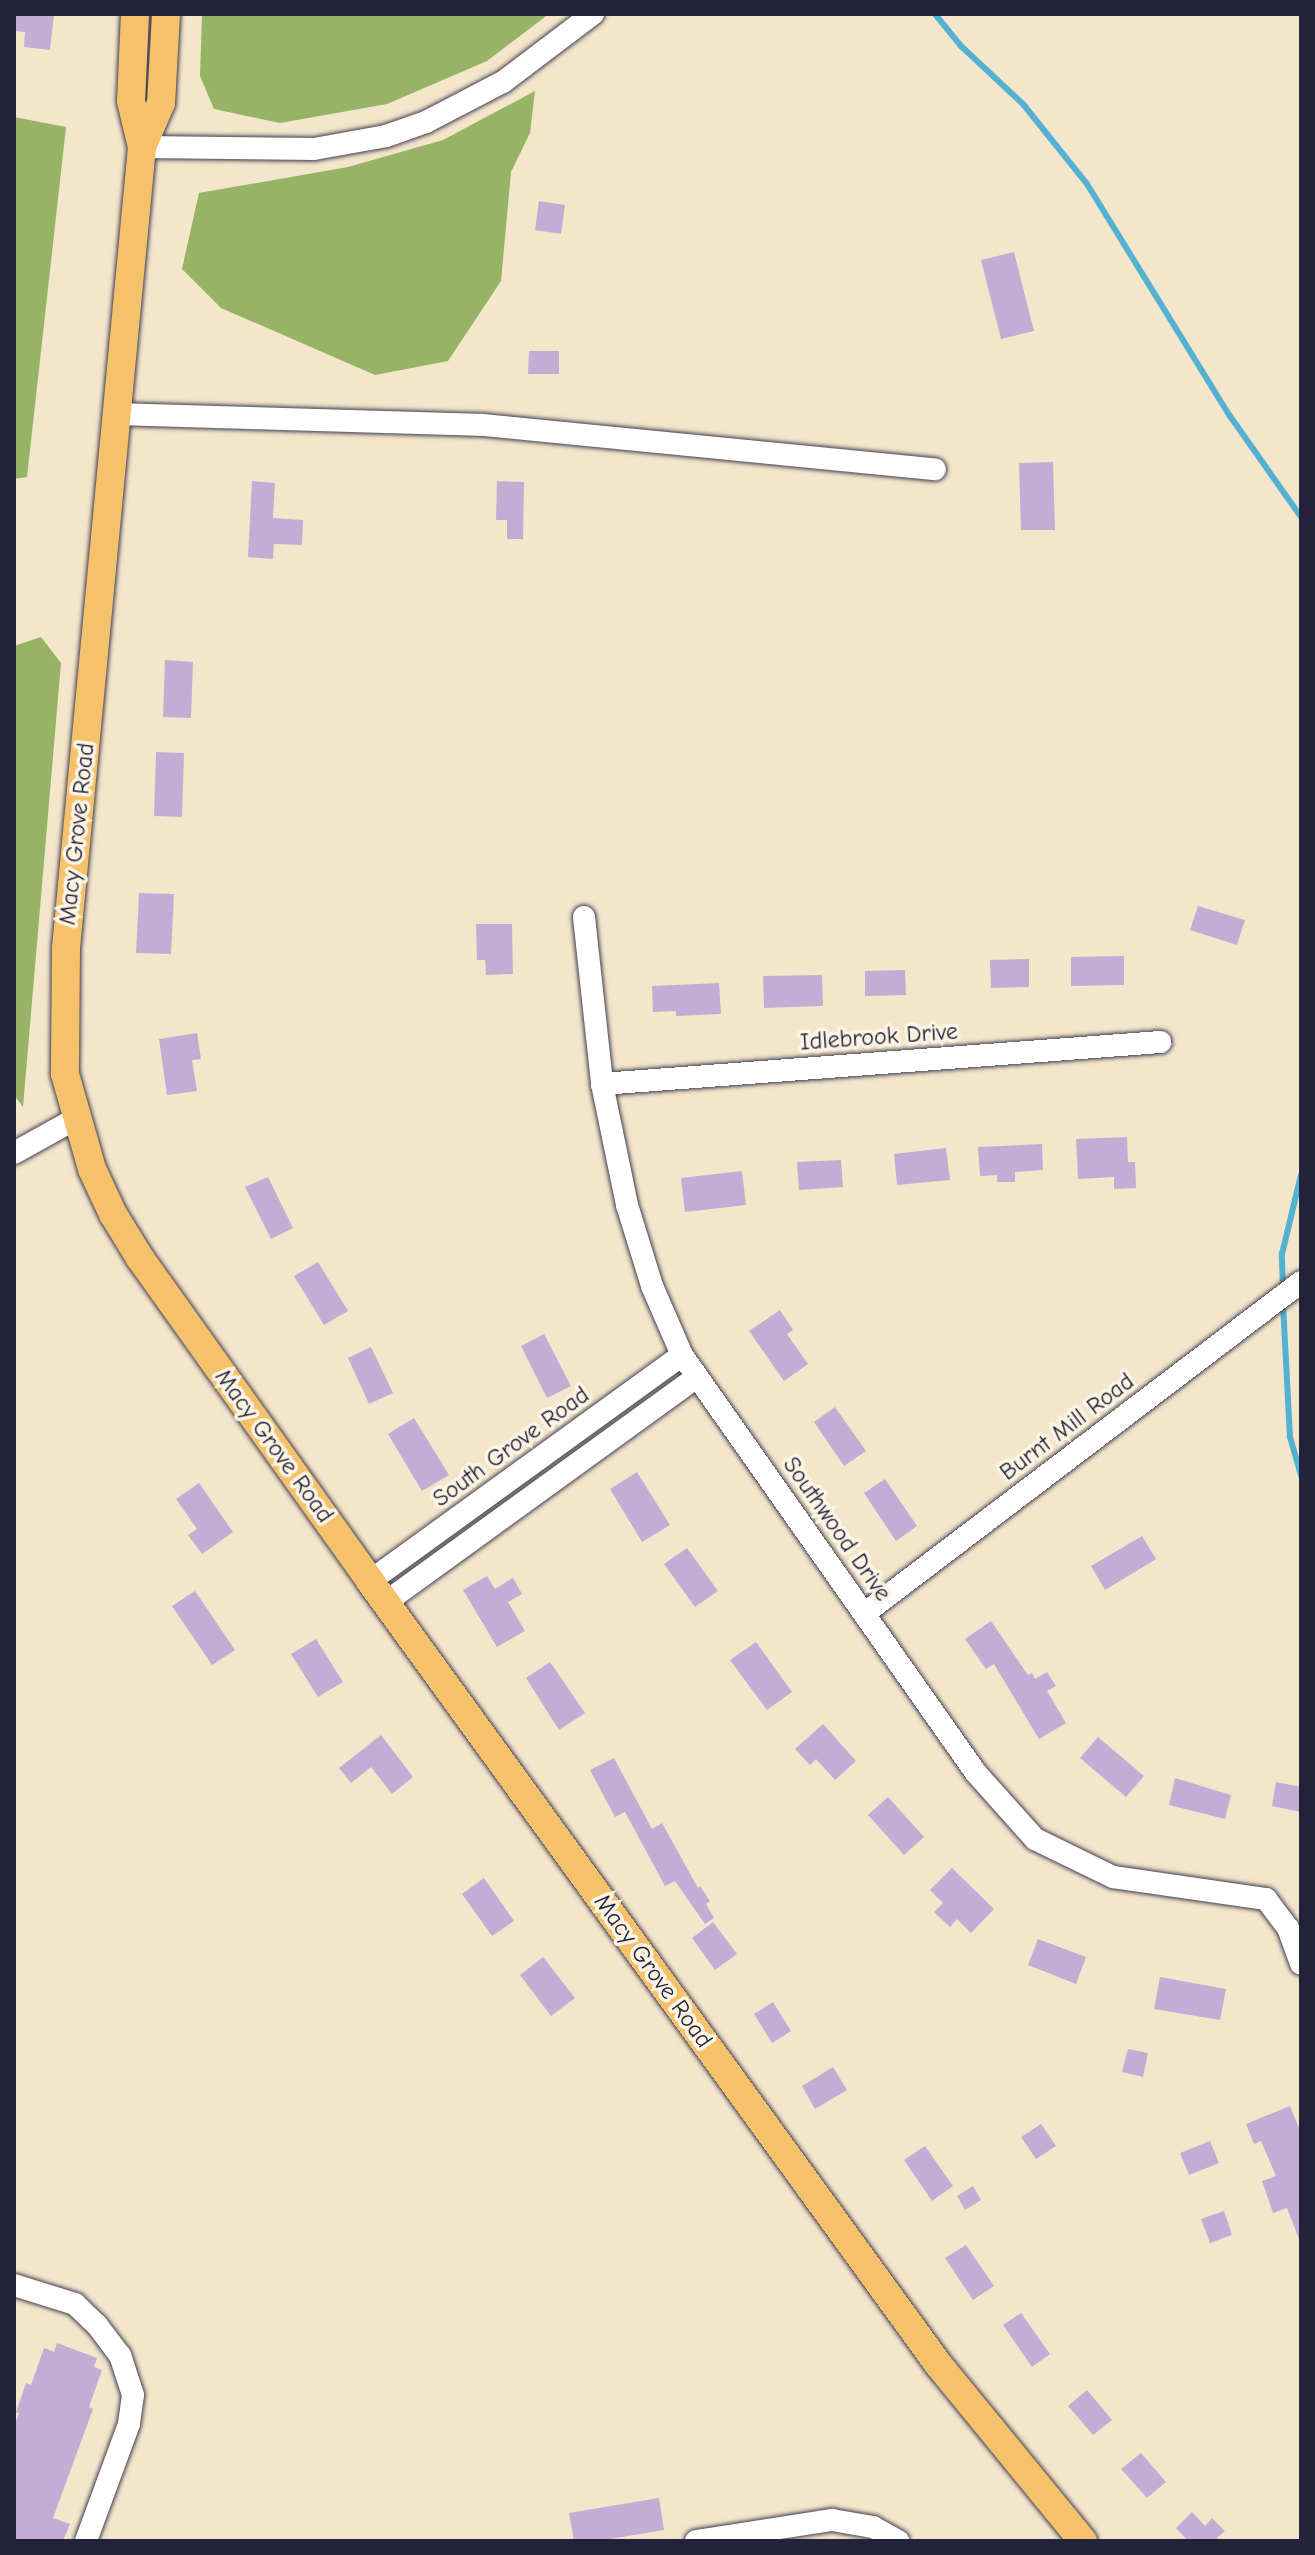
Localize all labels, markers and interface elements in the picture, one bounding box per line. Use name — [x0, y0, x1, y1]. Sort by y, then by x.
street label: Macy Grove Road — [53, 742, 101, 926]
street label: Idlebrook Drive — [799, 1017, 959, 1057]
street label: Macy Grove Road — [209, 1364, 339, 1528]
street label: Burnt Mill Road — [994, 1367, 1140, 1487]
street label: South Grove Road — [427, 1381, 595, 1513]
street label: Southwood Drive — [777, 1451, 897, 1607]
street label: Macy Grove Road — [588, 1889, 718, 2053]

